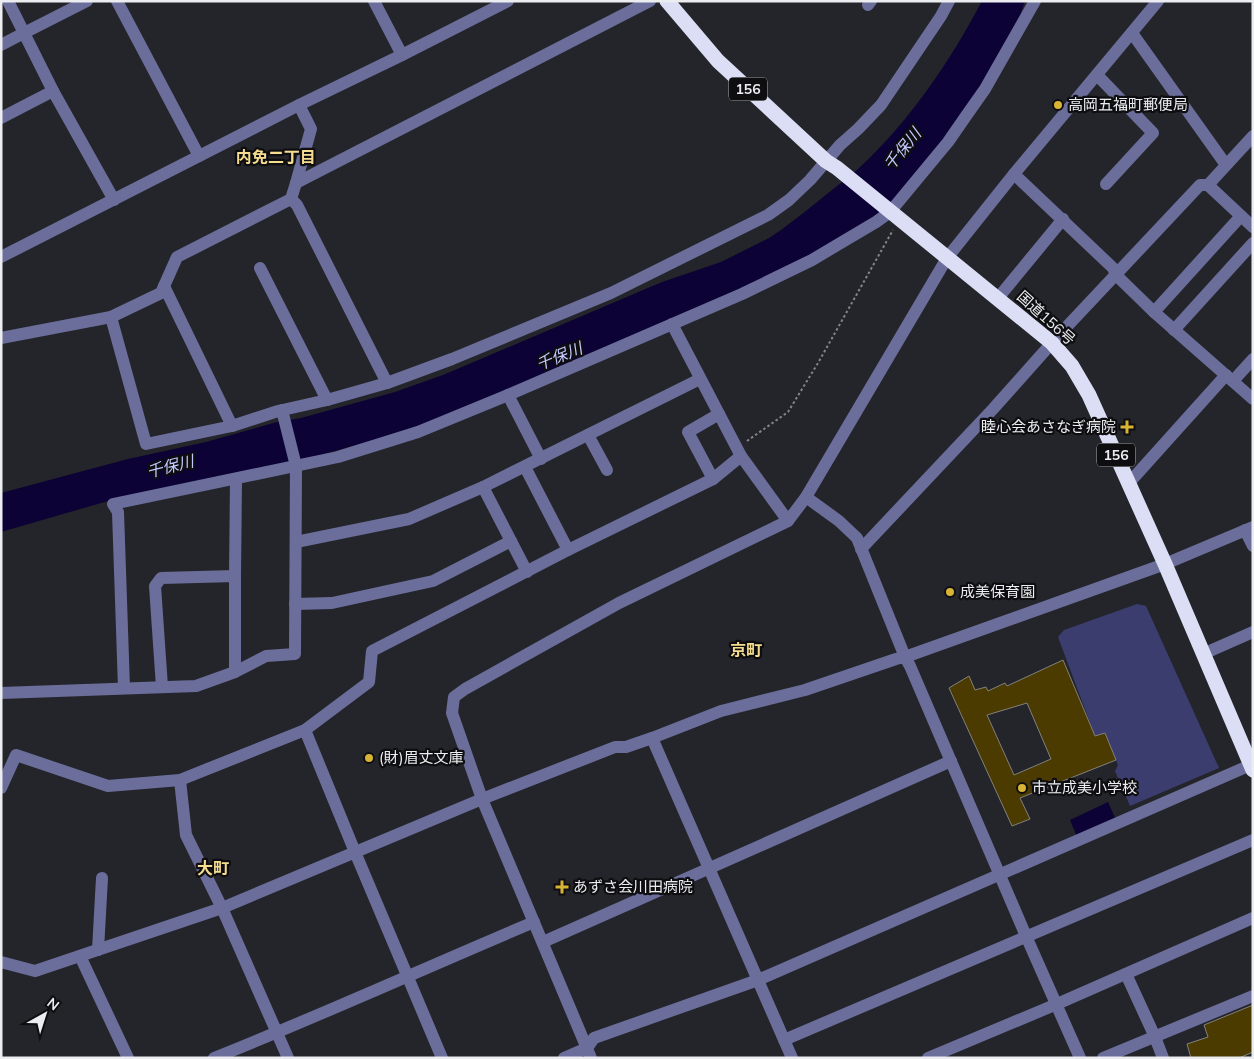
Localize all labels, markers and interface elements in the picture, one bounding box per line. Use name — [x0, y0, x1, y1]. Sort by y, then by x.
road number: 156 — [729, 78, 767, 100]
place label: 高岡五福町郵便局 — [1068, 95, 1188, 114]
marker: 高岡五福町郵便局 — [1052, 99, 1064, 111]
water label: 千保川 — [879, 123, 926, 174]
district label: 内免二丁目 — [236, 147, 316, 167]
street label: 国道156号 — [1013, 286, 1079, 349]
water label: 千保川 — [533, 337, 587, 374]
place label: 睦心会あさなぎ病院 — [981, 417, 1116, 436]
marker: 睦心会あさなぎ病院 — [1120, 420, 1134, 434]
road number: 156 — [1097, 444, 1135, 466]
water label: 千保川 — [144, 450, 198, 482]
place label: 成美保育園 — [960, 582, 1035, 601]
marker: 成美保育園 — [944, 586, 956, 598]
district label: 京町 — [730, 640, 762, 660]
place label: (財)眉丈文庫 — [379, 748, 464, 767]
marker: (財)眉丈文庫 — [363, 752, 375, 764]
place label: 市立成美小学校 — [1032, 778, 1137, 797]
marker: 市立成美小学校 — [1016, 782, 1028, 794]
district label: 大町 — [197, 858, 229, 878]
place label: あずさ会川田病院 — [573, 877, 693, 896]
marker: あずさ会川田病院 — [555, 880, 569, 894]
north arrow — [20, 989, 70, 1039]
text: N — [43, 994, 63, 1014]

